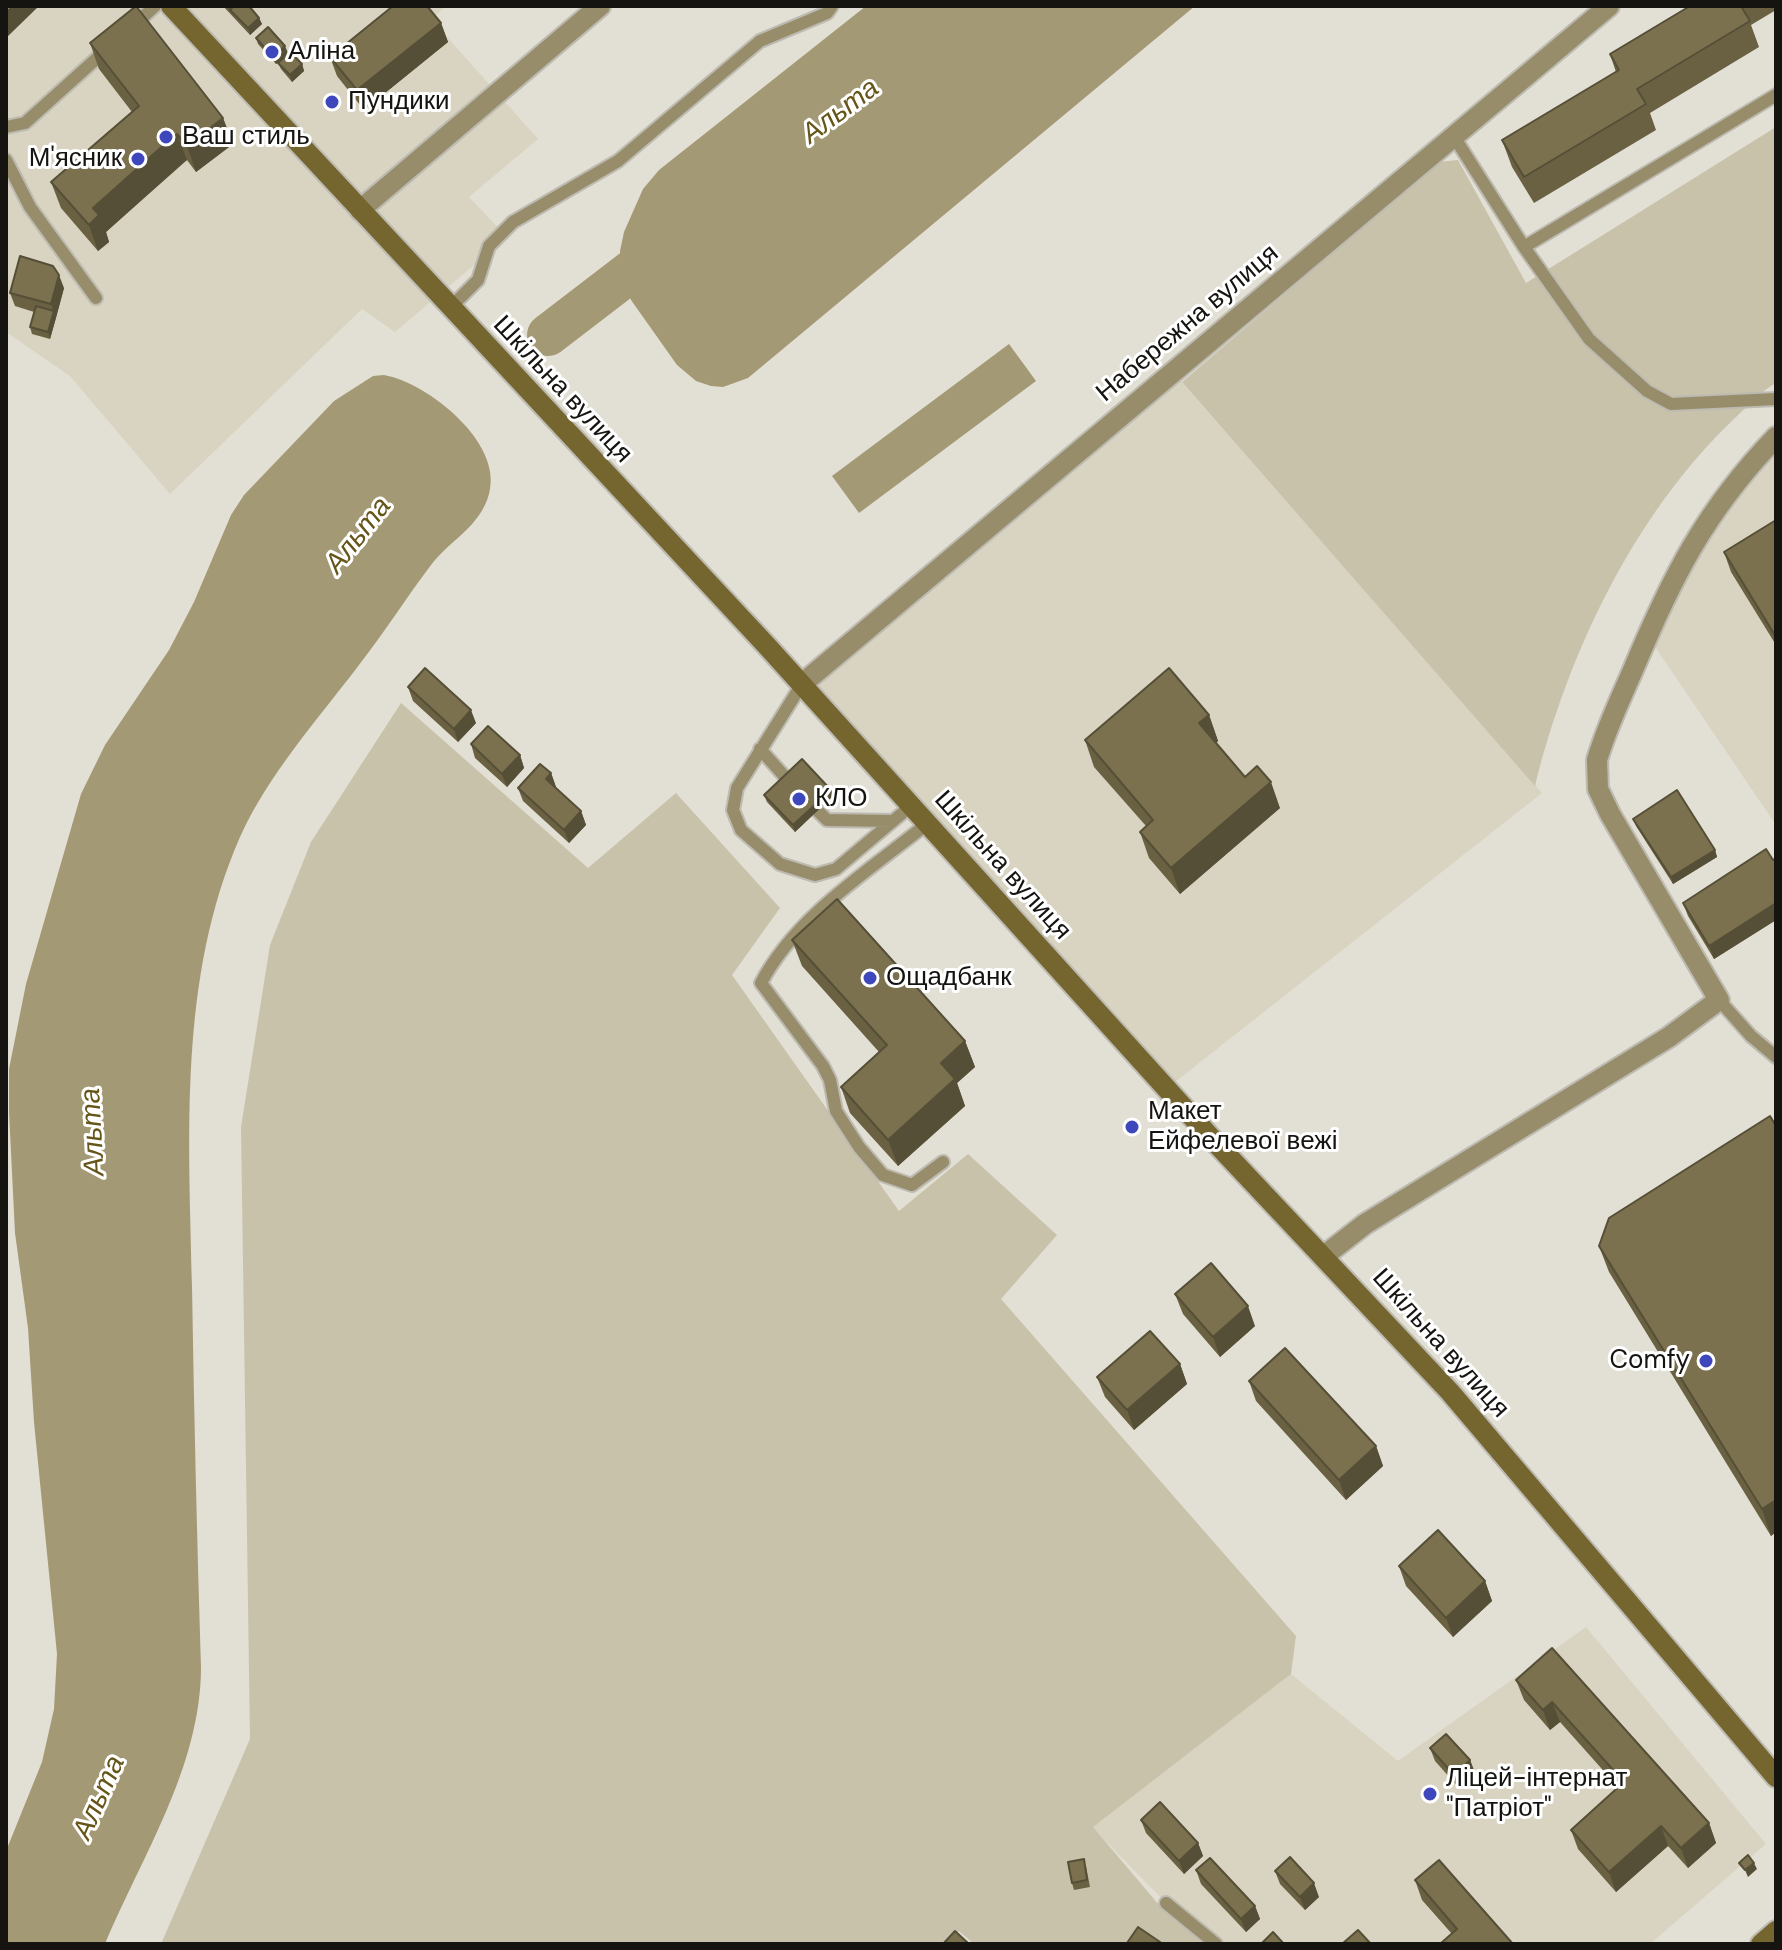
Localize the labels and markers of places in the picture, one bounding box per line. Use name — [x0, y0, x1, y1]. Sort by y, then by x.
place label: Аліна — [288, 36, 355, 68]
marker: Аліна — [263, 43, 281, 61]
place label: Пундики — [348, 86, 450, 118]
marker: Пундики — [323, 93, 341, 111]
place label: Ваш стиль — [182, 121, 310, 153]
marker: Ваш стиль — [157, 128, 175, 146]
place label: М'ясник — [29, 143, 122, 175]
marker: М'ясник — [129, 150, 147, 168]
place label: КЛО — [815, 783, 867, 815]
marker: КЛО — [790, 790, 808, 808]
place label: Ощадбанк — [886, 962, 1012, 994]
marker: Ощадбанк — [861, 969, 879, 987]
place label: Макет Ейфелевої вежі — [1148, 1096, 1337, 1158]
marker: Макет Ейфелевої вежі — [1123, 1118, 1141, 1136]
place label: Comfy — [1609, 1345, 1690, 1377]
marker: Comfy — [1697, 1352, 1715, 1370]
place label: Ліцей-інтернат "Патріот" — [1446, 1763, 1627, 1824]
marker: Ліцей-інтернат "Патріот" — [1421, 1785, 1439, 1803]

